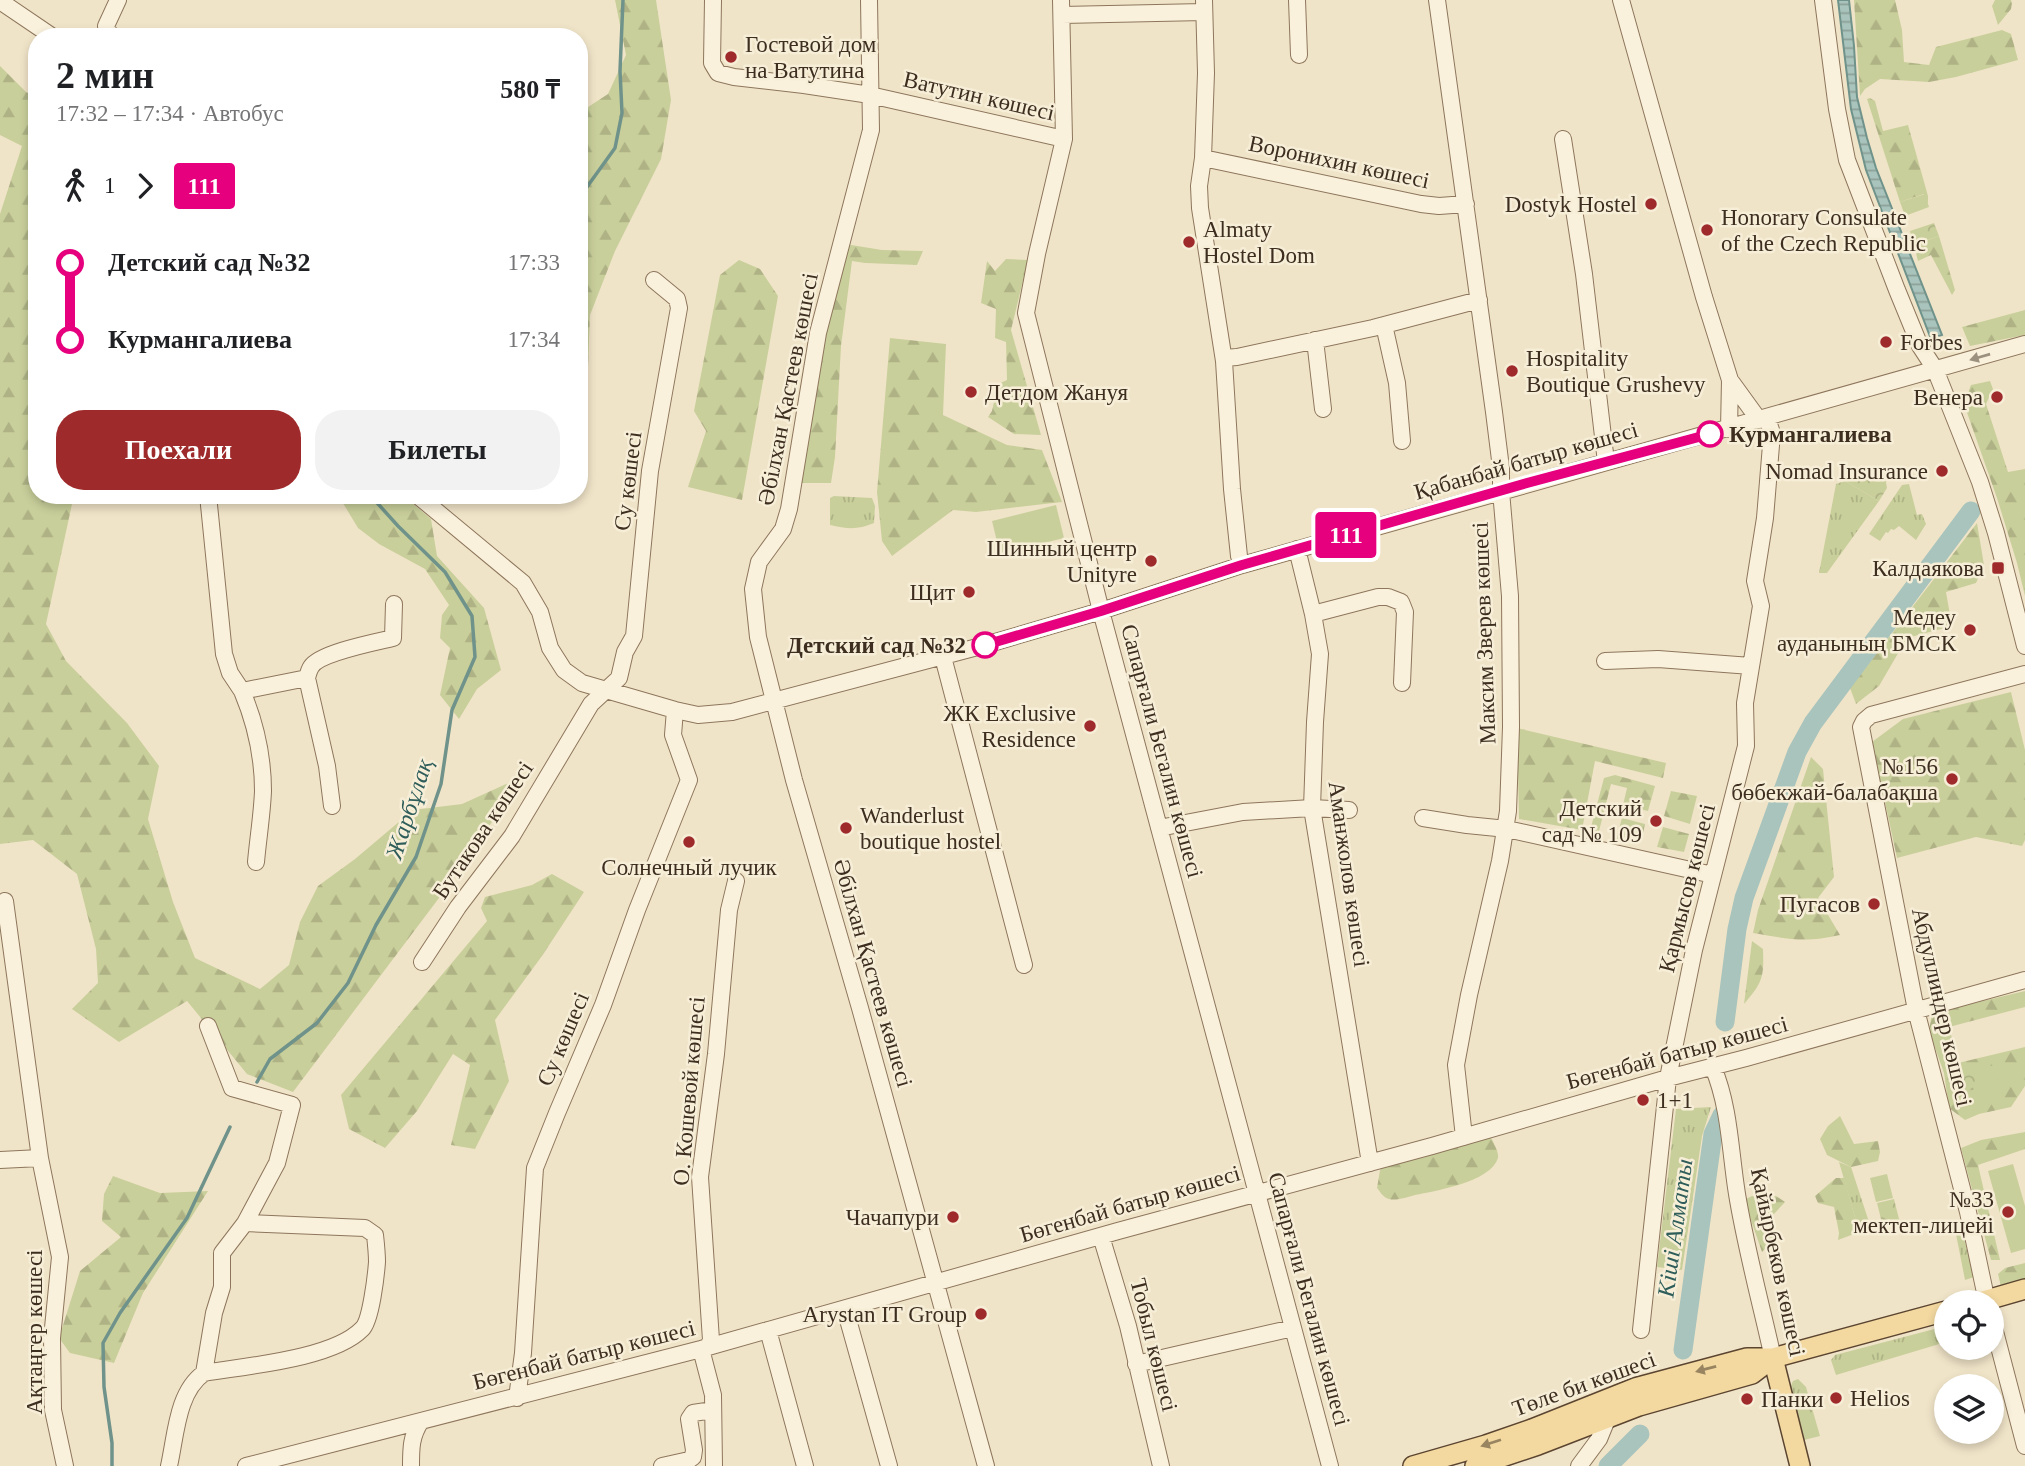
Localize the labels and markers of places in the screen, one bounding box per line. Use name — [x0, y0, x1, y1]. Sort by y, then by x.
place label: Гостевой дом на Ватутина — [745, 32, 877, 83]
marker: Гостевой дом на Ватутина — [723, 49, 739, 65]
place label: Dostyk Hostel — [1505, 192, 1637, 217]
marker: Dostyk Hostel — [1643, 196, 1659, 212]
place label: Honorary Consulate of the Czech Republic — [1721, 205, 1926, 256]
place label: Almaty Hostel Dom — [1203, 217, 1315, 268]
marker: Honorary Consulate of the Czech Republic — [1699, 222, 1715, 238]
marker: Almaty Hostel Dom — [1181, 234, 1197, 250]
place label: Forbes — [1900, 330, 1963, 355]
marker: Forbes — [1878, 334, 1894, 350]
place label: Hospitality Boutique Grushevy — [1526, 346, 1706, 397]
marker: Hospitality Boutique Grushevy — [1504, 363, 1520, 379]
place label: Детдом Жануя — [985, 380, 1128, 405]
marker: Детдом Жануя — [963, 384, 979, 400]
place label: Венера — [1913, 385, 1983, 410]
marker: Венера — [1989, 389, 2005, 405]
marker: Курмангалиева — [1697, 421, 1723, 447]
place label: Курмангалиева — [1729, 422, 1892, 447]
place label: Nomad Insurance — [1765, 459, 1928, 484]
marker: Nomad Insurance — [1934, 463, 1950, 479]
place label: Шинный центр Unityre — [987, 536, 1137, 587]
marker: Шинный центр Unityre — [1143, 553, 1159, 569]
place label: Калдаякова — [1872, 556, 1984, 581]
marker: Калдаякова — [1990, 560, 2006, 576]
place label: Щит — [909, 580, 955, 605]
marker: Щит — [961, 584, 977, 600]
place label: Медеу ауданының БМСК — [1777, 605, 1957, 656]
marker: Медеу ауданының БМСК — [1962, 622, 1978, 638]
marker: Детский сад №32 — [972, 632, 998, 658]
place label: Детский сад №32 — [787, 633, 966, 658]
place label: ЖК Exclusive Residence — [944, 701, 1076, 752]
marker: ЖК Exclusive Residence — [1082, 718, 1098, 734]
place label: №156 бөбекжай-балабақша — [1731, 754, 1938, 805]
marker: №156 бөбекжай-балабақша — [1944, 771, 1960, 787]
place label: Детский сад № 109 — [1542, 796, 1642, 847]
place label: Wanderlust boutique hostel — [860, 803, 1001, 854]
marker: Детский сад № 109 — [1648, 813, 1664, 829]
marker: Wanderlust boutique hostel — [838, 820, 854, 836]
marker: Солнечный лучик — [681, 834, 697, 850]
place label: Солнечный лучик — [601, 855, 778, 880]
place label: Пугасов — [1780, 892, 1860, 917]
marker: Пугасов — [1866, 896, 1882, 912]
place label: 1+1 — [1657, 1088, 1693, 1113]
marker: 1+1 — [1635, 1092, 1651, 1108]
place label: №33 мектеп-лицейі — [1853, 1187, 1994, 1238]
marker: №33 мектеп-лицейі — [2000, 1204, 2016, 1220]
place label: Чачапури — [846, 1205, 939, 1230]
marker: Чачапури — [945, 1209, 961, 1225]
place label: Arystan IT Group — [803, 1302, 967, 1327]
marker: Arystan IT Group — [973, 1306, 989, 1322]
place label: Helios — [1850, 1386, 1910, 1411]
place label: Панки — [1761, 1387, 1824, 1412]
marker: Helios — [1828, 1390, 1844, 1406]
marker: Панки — [1739, 1391, 1755, 1407]

